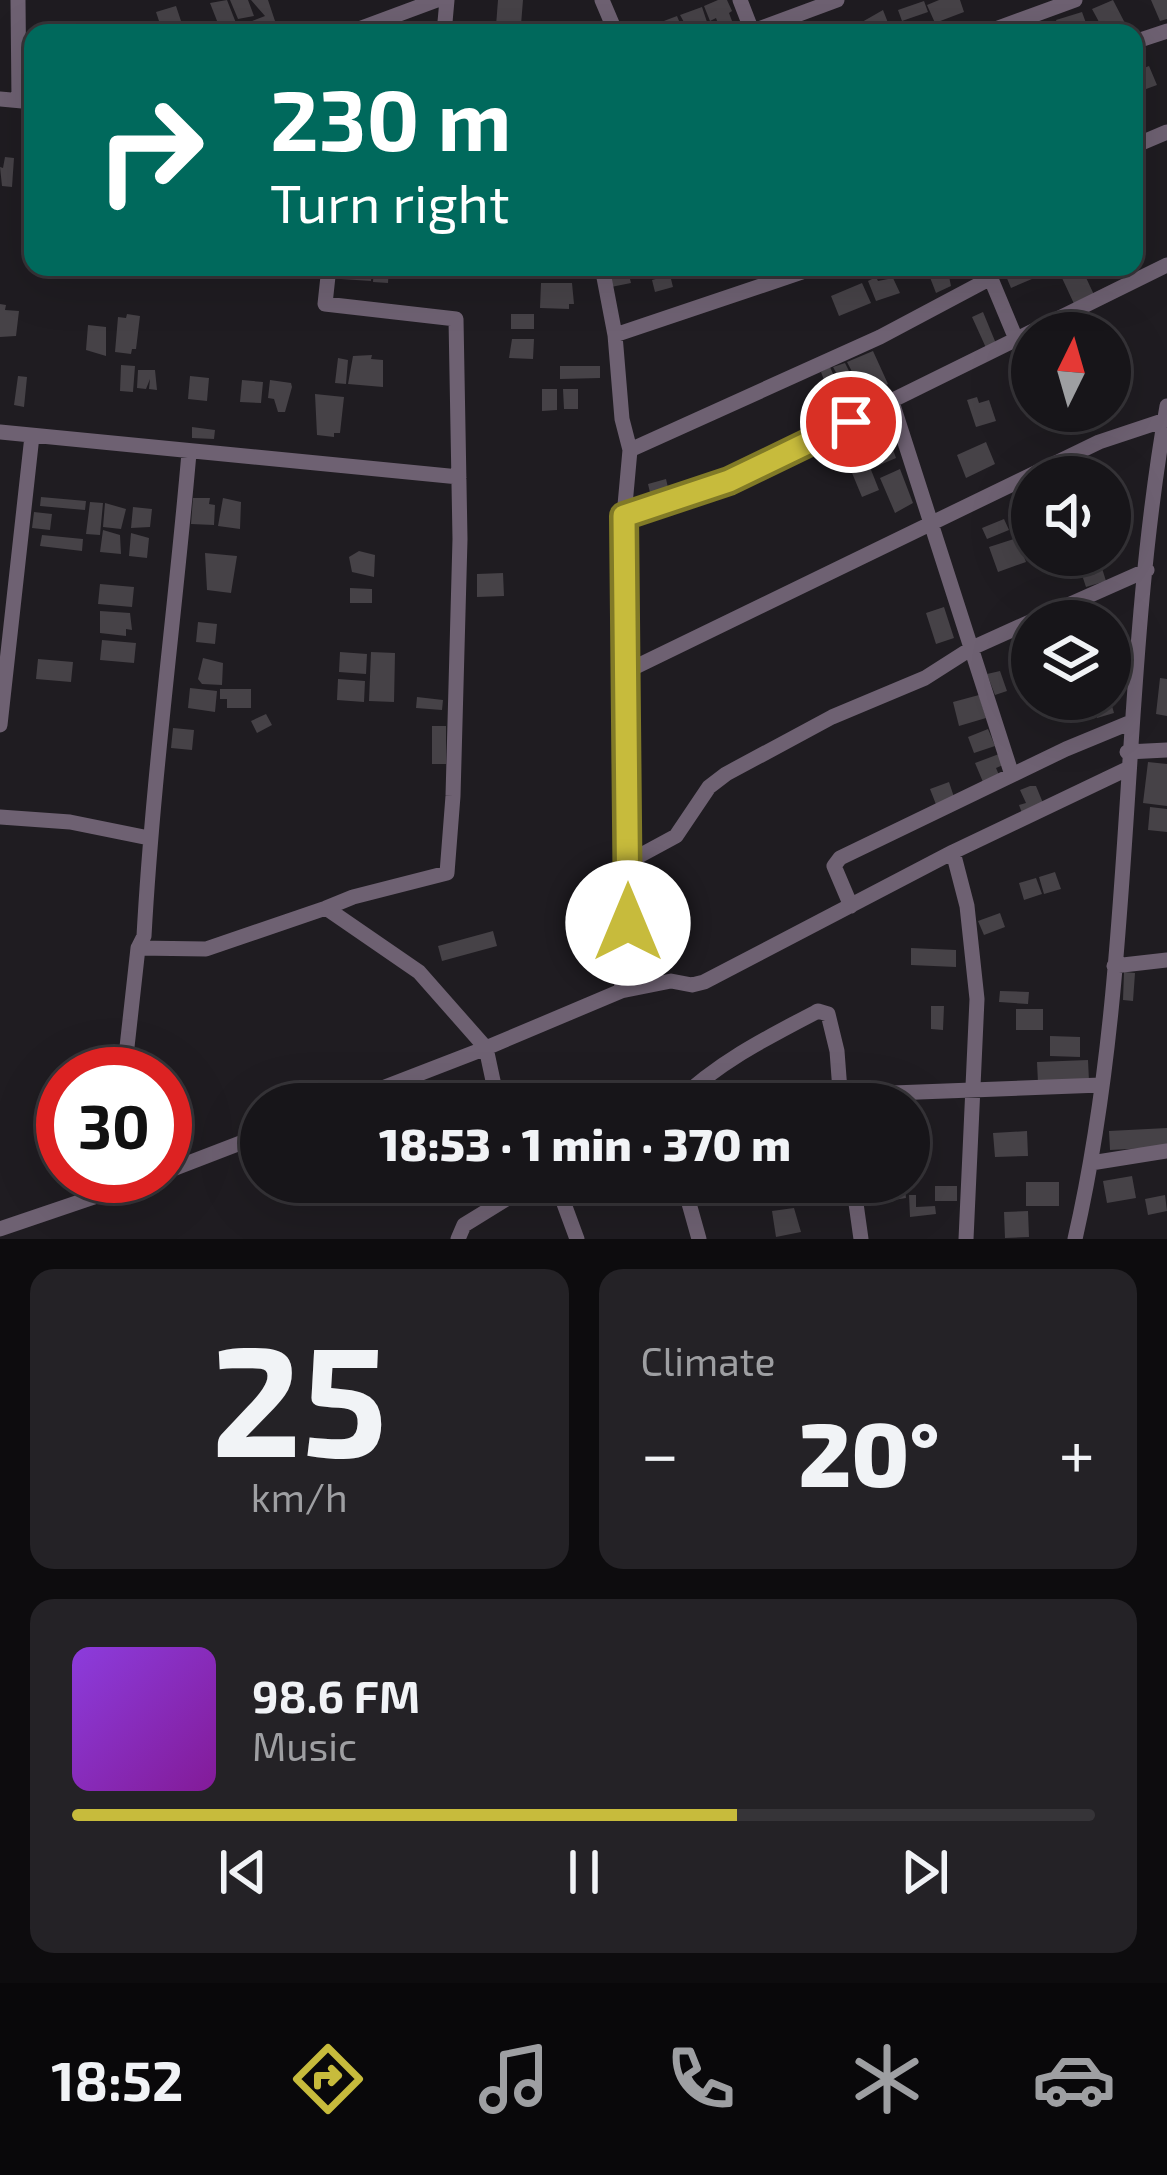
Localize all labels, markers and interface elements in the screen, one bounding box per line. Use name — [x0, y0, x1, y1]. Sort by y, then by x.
text: 230 m — [270, 67, 512, 168]
icon: right — [72, 72, 228, 228]
text: Turn right — [270, 169, 510, 234]
north arrow — [1011, 312, 1131, 432]
map controls — [1011, 312, 1131, 720]
pin — [800, 371, 902, 473]
icon: arrive — [818, 389, 884, 455]
button: sound — [1011, 456, 1131, 576]
button: layers — [1011, 600, 1131, 720]
position arrow — [565, 860, 691, 986]
speed limit sign: 30 — [36, 1047, 192, 1203]
text: 18:53 · 1 min · 370 m — [379, 1116, 791, 1170]
text: 25 — [211, 1301, 388, 1488]
text: Climate — [641, 1337, 775, 1384]
text: 20° — [798, 1397, 940, 1505]
text: − — [641, 1412, 679, 1491]
text: + — [1059, 1412, 1095, 1491]
text: km/h — [251, 1473, 348, 1520]
text: 98.6 FM — [252, 1668, 420, 1722]
text: Music — [252, 1722, 357, 1769]
icon: previous — [210, 1839, 276, 1905]
icon: pause — [551, 1839, 617, 1905]
icon: next — [892, 1839, 958, 1905]
icon: directions — [286, 2037, 370, 2121]
icon: music — [472, 2037, 556, 2121]
icon: phone — [659, 2037, 743, 2121]
icon: climate — [845, 2037, 929, 2121]
icon: car — [1032, 2037, 1116, 2121]
text: 18:52 — [51, 2047, 183, 2112]

